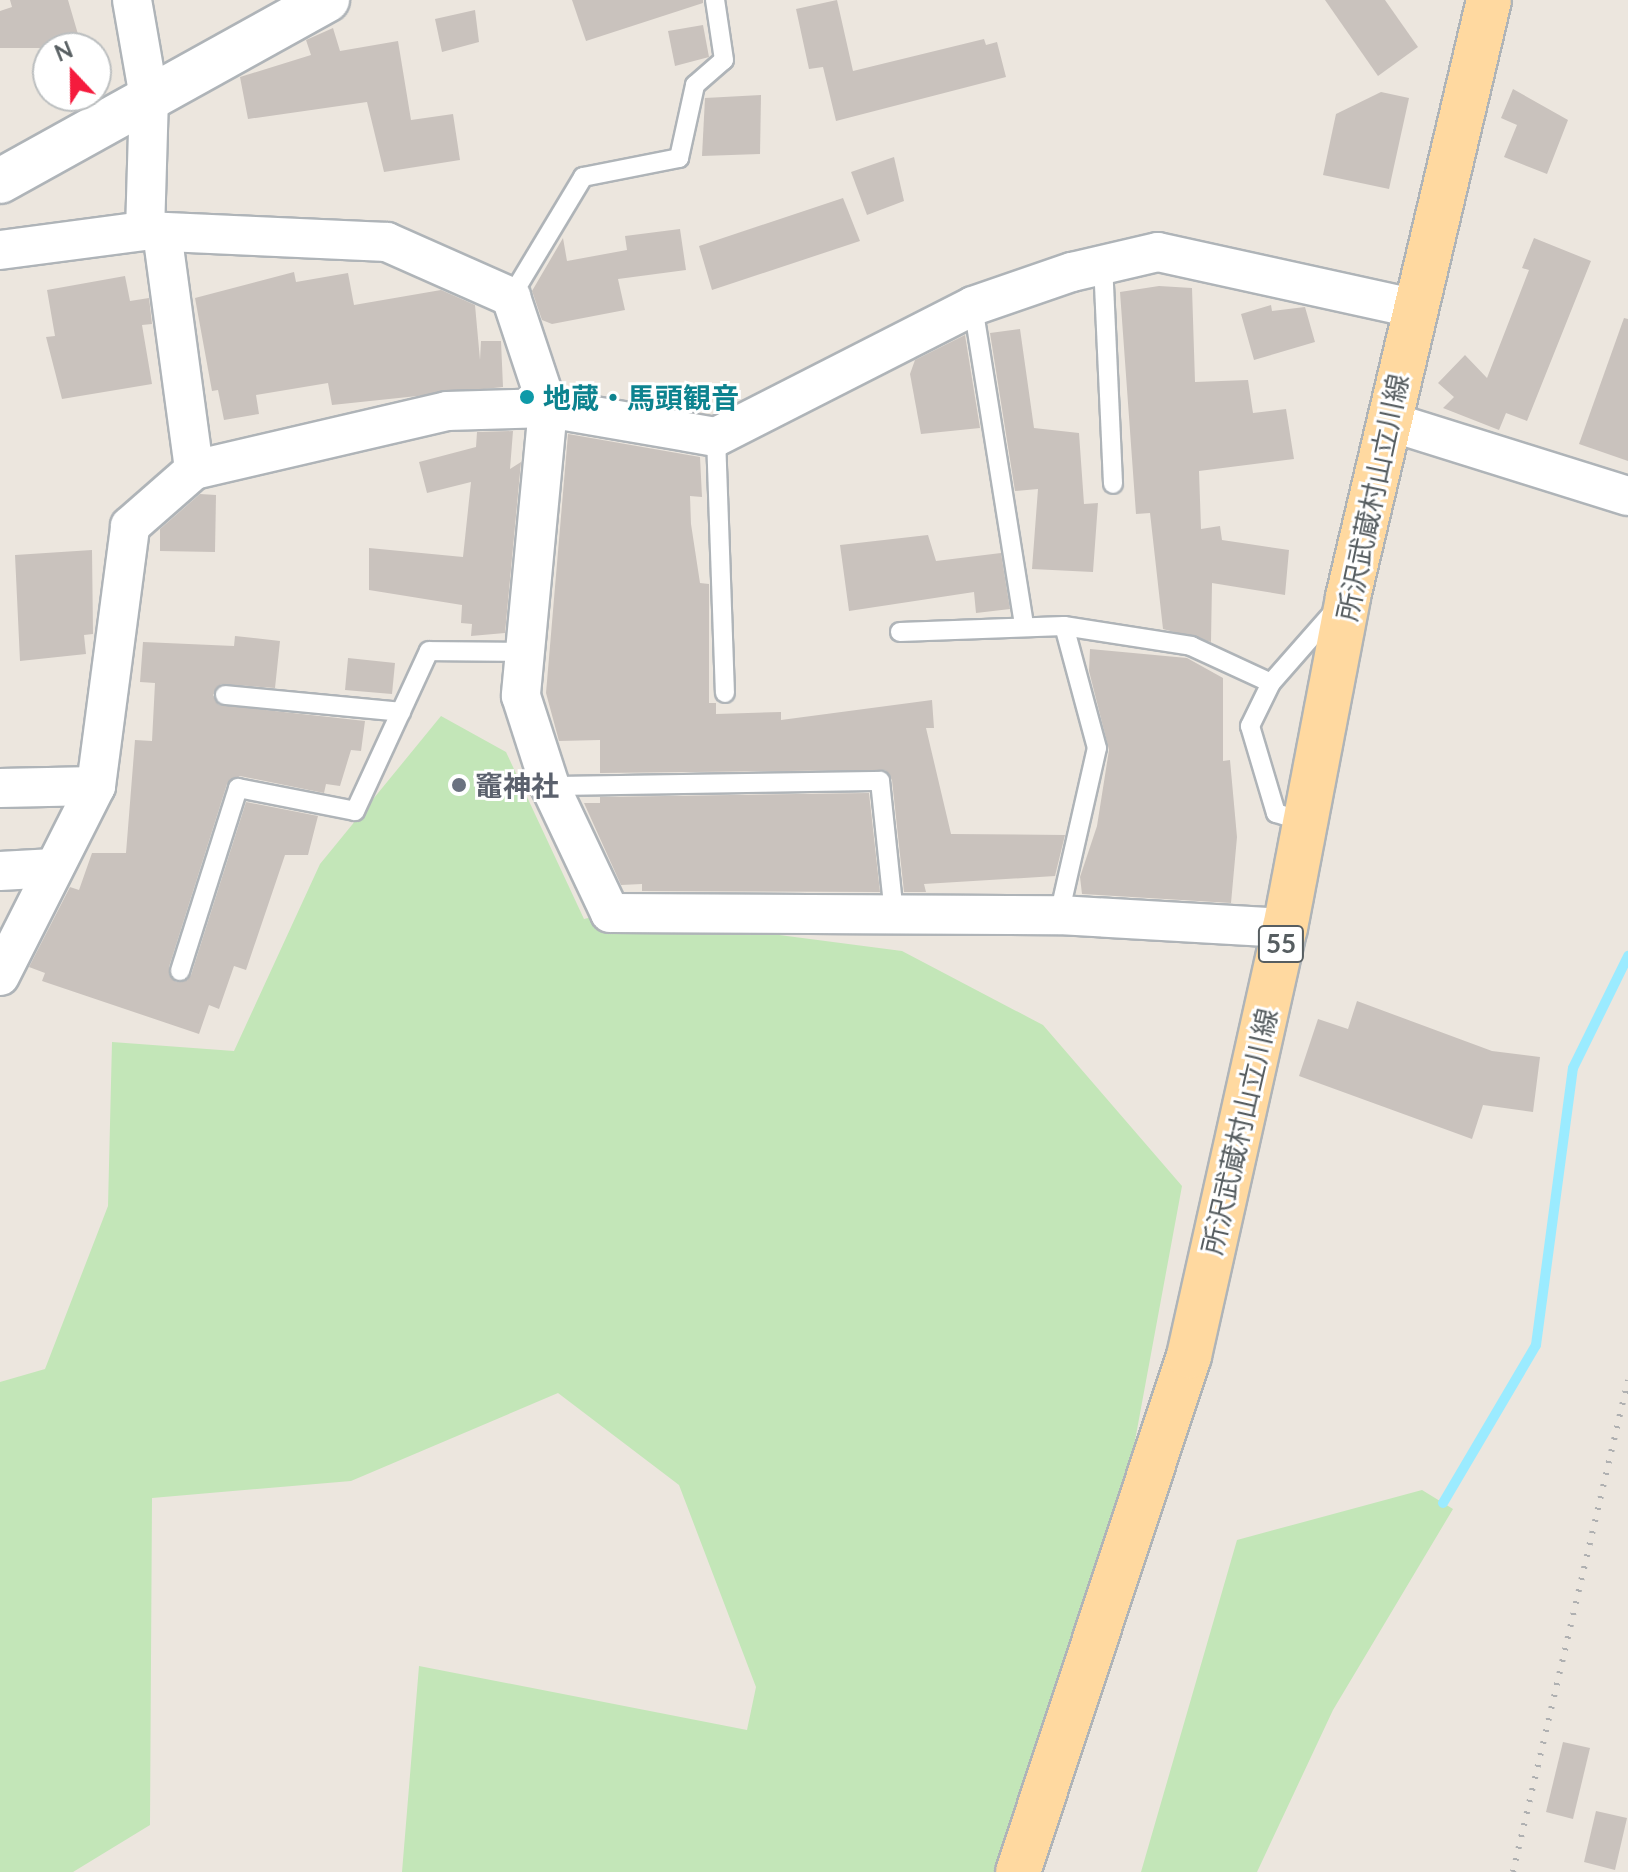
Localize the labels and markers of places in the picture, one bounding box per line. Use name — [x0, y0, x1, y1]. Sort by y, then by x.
place label: 地蔵・馬頭観音 — [543, 380, 739, 414]
marker: 地蔵・馬頭観音 — [518, 388, 536, 406]
place label: 竈神社 — [475, 768, 559, 802]
marker: 竈神社 — [450, 776, 468, 794]

